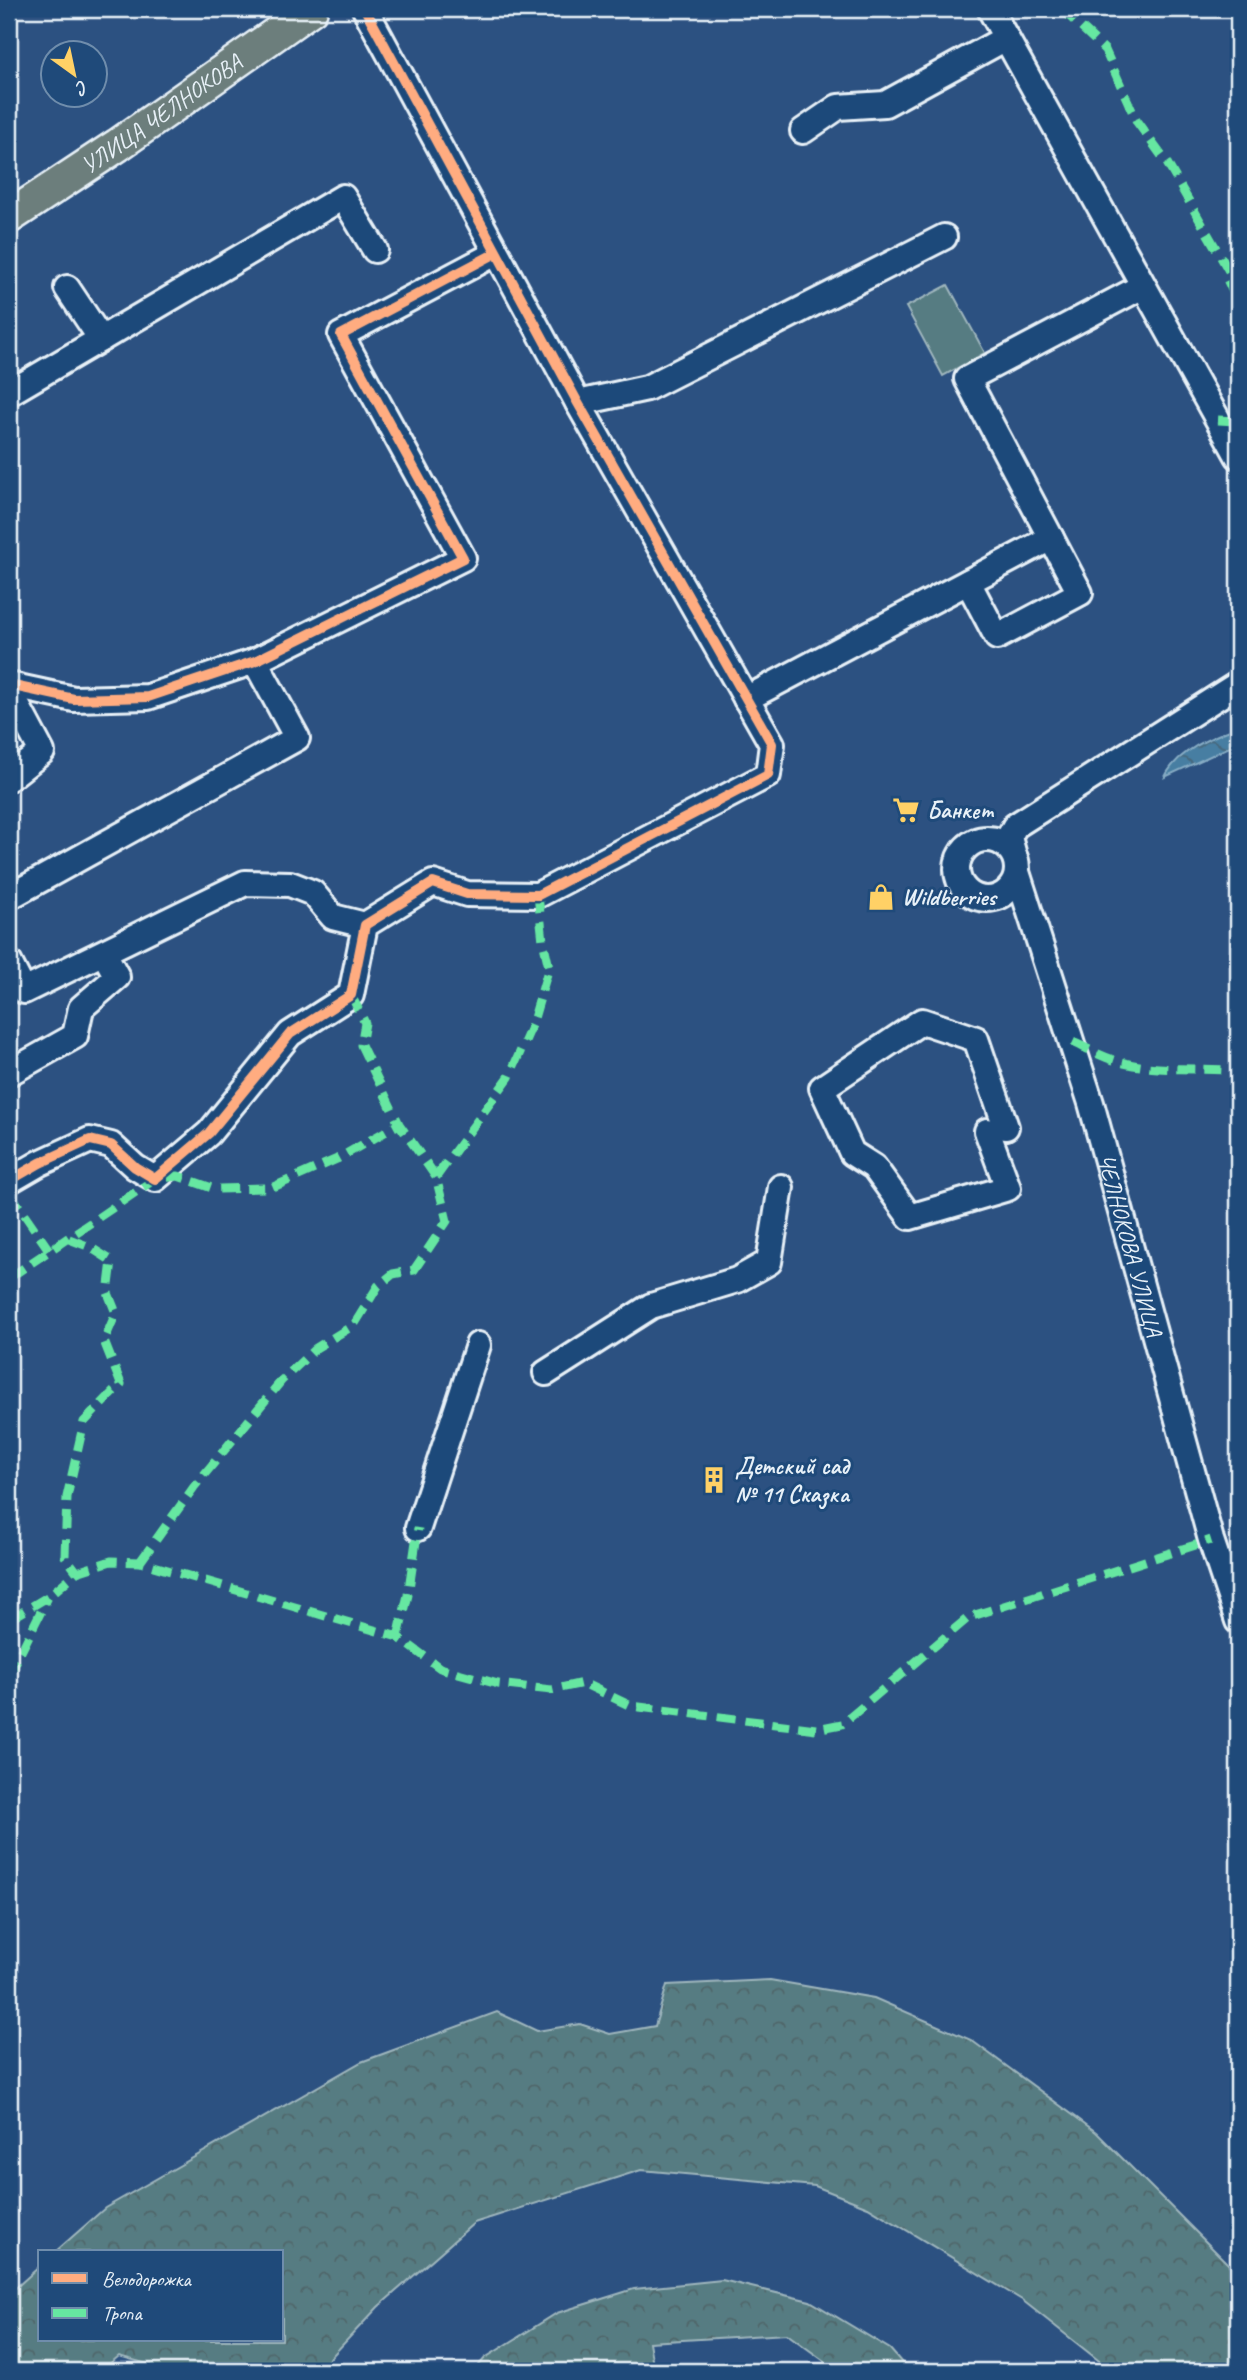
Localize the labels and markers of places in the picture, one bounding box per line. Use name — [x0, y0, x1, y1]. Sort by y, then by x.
supermarket icon: Банкет — [891, 795, 921, 825]
place label: Банкет — [927, 795, 994, 825]
shop icon: Wildberries — [866, 882, 896, 912]
place label: Wildberries — [902, 882, 998, 912]
place label: Детский сад № 11 Сказка — [735, 1451, 851, 1510]
building icon: Детский сад № 11 Сказка — [699, 1465, 729, 1495]

